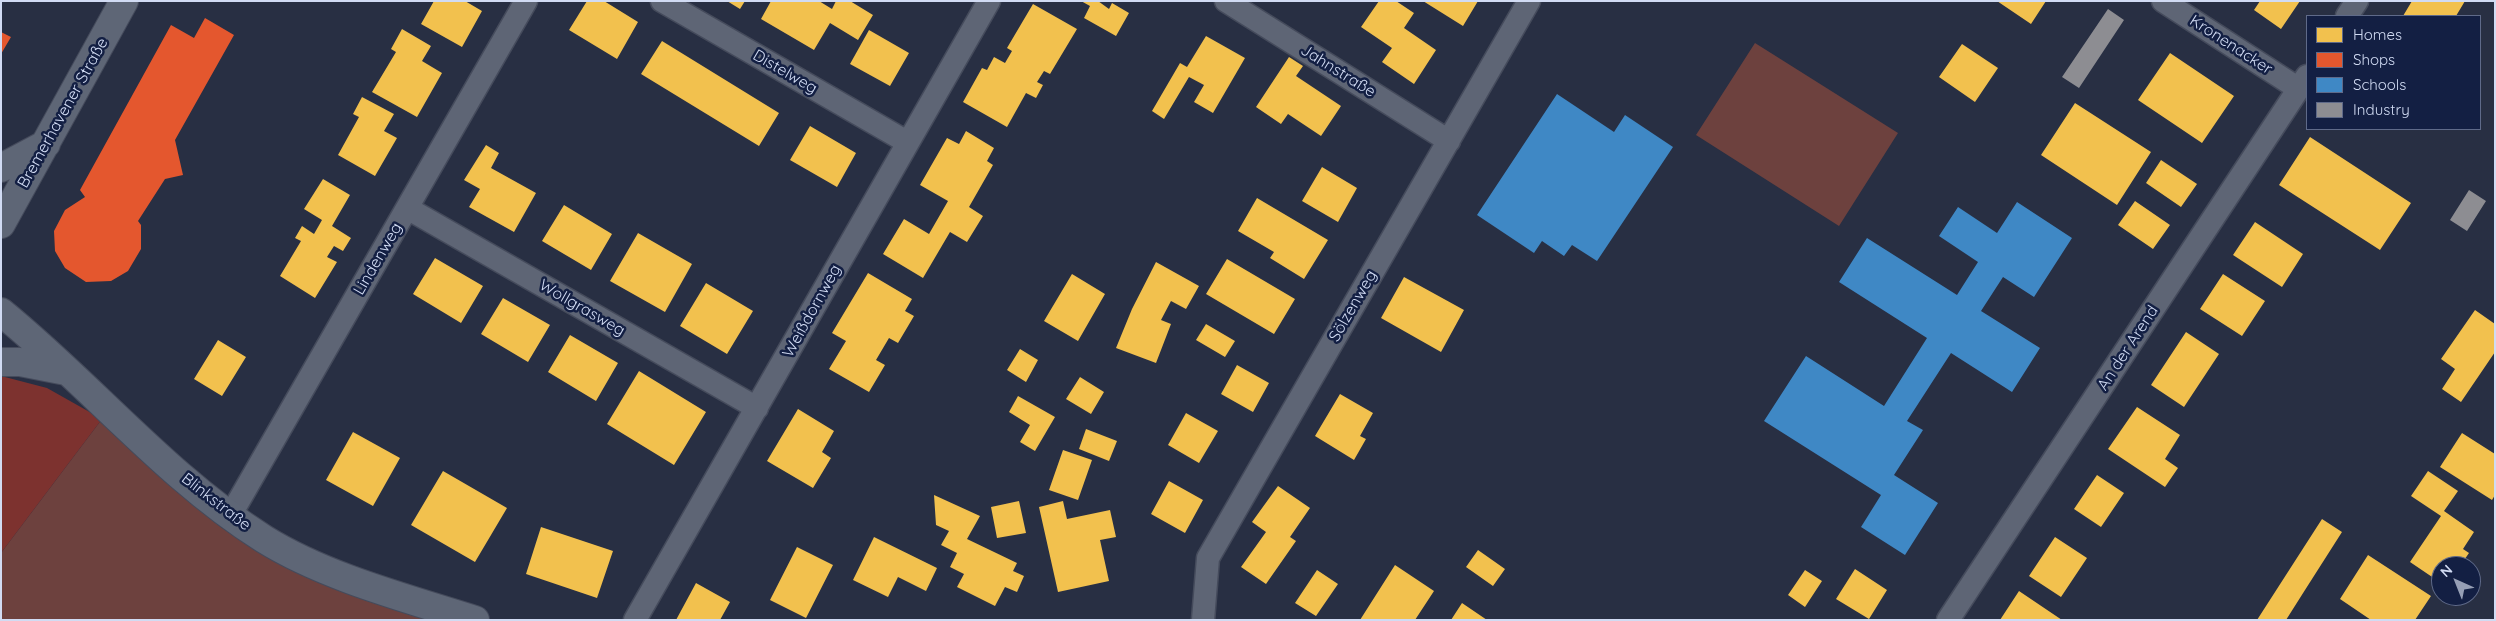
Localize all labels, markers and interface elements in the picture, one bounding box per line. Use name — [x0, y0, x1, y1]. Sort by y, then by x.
street label: Kronenacker — [2186, 11, 2276, 79]
legend — [2306, 15, 2481, 130]
text: Homes — [2353, 25, 2402, 44]
street label: Bremerhavener Straße — [14, 35, 112, 191]
street label: Jahnstraße — [1297, 40, 1379, 102]
street label: Distelweg — [749, 46, 821, 98]
text: Shops — [2353, 50, 2395, 69]
text: Schools — [2353, 75, 2406, 94]
text: Industry — [2353, 100, 2410, 119]
street label: Lindenweg — [350, 219, 406, 299]
street label: Weißdornweg — [779, 261, 845, 361]
street label: Sölzenweg — [1325, 267, 1381, 345]
street label: Wollgrasweg — [536, 276, 628, 340]
street label: An der Arend — [2093, 302, 2163, 394]
street label: Blinkstraße — [178, 469, 254, 535]
north arrow — [2431, 556, 2481, 606]
text: N — [2436, 561, 2456, 581]

